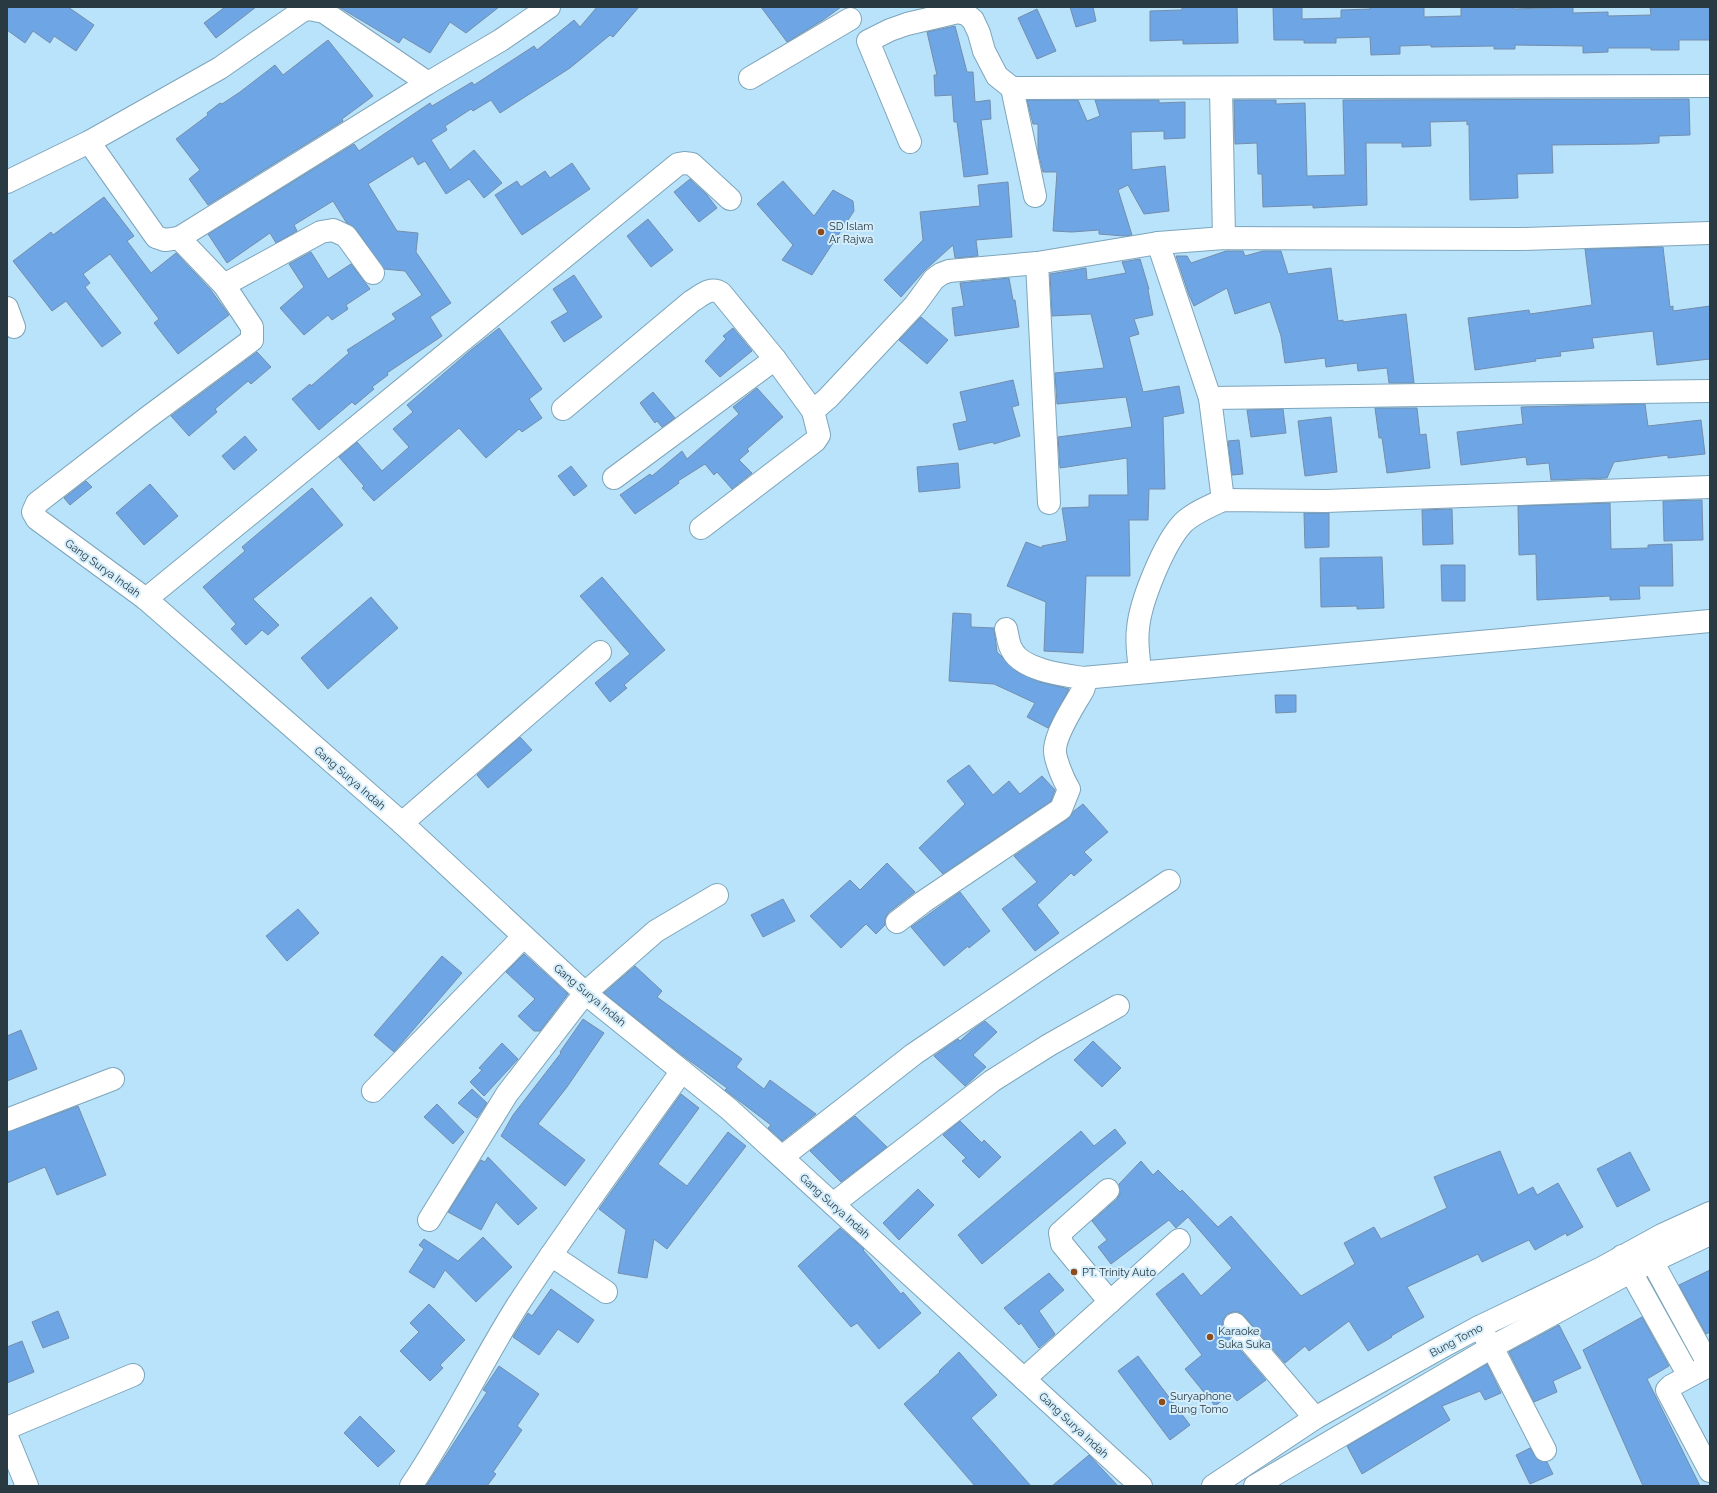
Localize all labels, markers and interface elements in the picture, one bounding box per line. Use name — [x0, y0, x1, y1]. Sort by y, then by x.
place label: SD Islam Ar Rajwa — [829, 220, 873, 246]
marker: SD Islam Ar Rajwa — [816, 227, 826, 237]
street label: Gang Surya Indah — [62, 537, 143, 600]
street label: Gang Surya Indah — [311, 744, 388, 813]
street label: Gang Surya Indah — [551, 961, 628, 1029]
street label: Gang Surya Indah — [797, 1171, 872, 1241]
place label: PT. Trinity Auto — [1082, 1266, 1156, 1279]
marker: PT. Trinity Auto — [1069, 1267, 1079, 1277]
street label: Bung Tomo — [1427, 1321, 1485, 1360]
place label: Karaoke Suka Suka — [1218, 1325, 1271, 1351]
marker: Karaoke Suka Suka — [1205, 1332, 1215, 1342]
street label: Gang Surya Indah — [1036, 1390, 1111, 1461]
place label: Suryaphone Bung Tomo — [1170, 1390, 1232, 1416]
marker: Suryaphone Bung Tomo — [1157, 1397, 1167, 1407]

